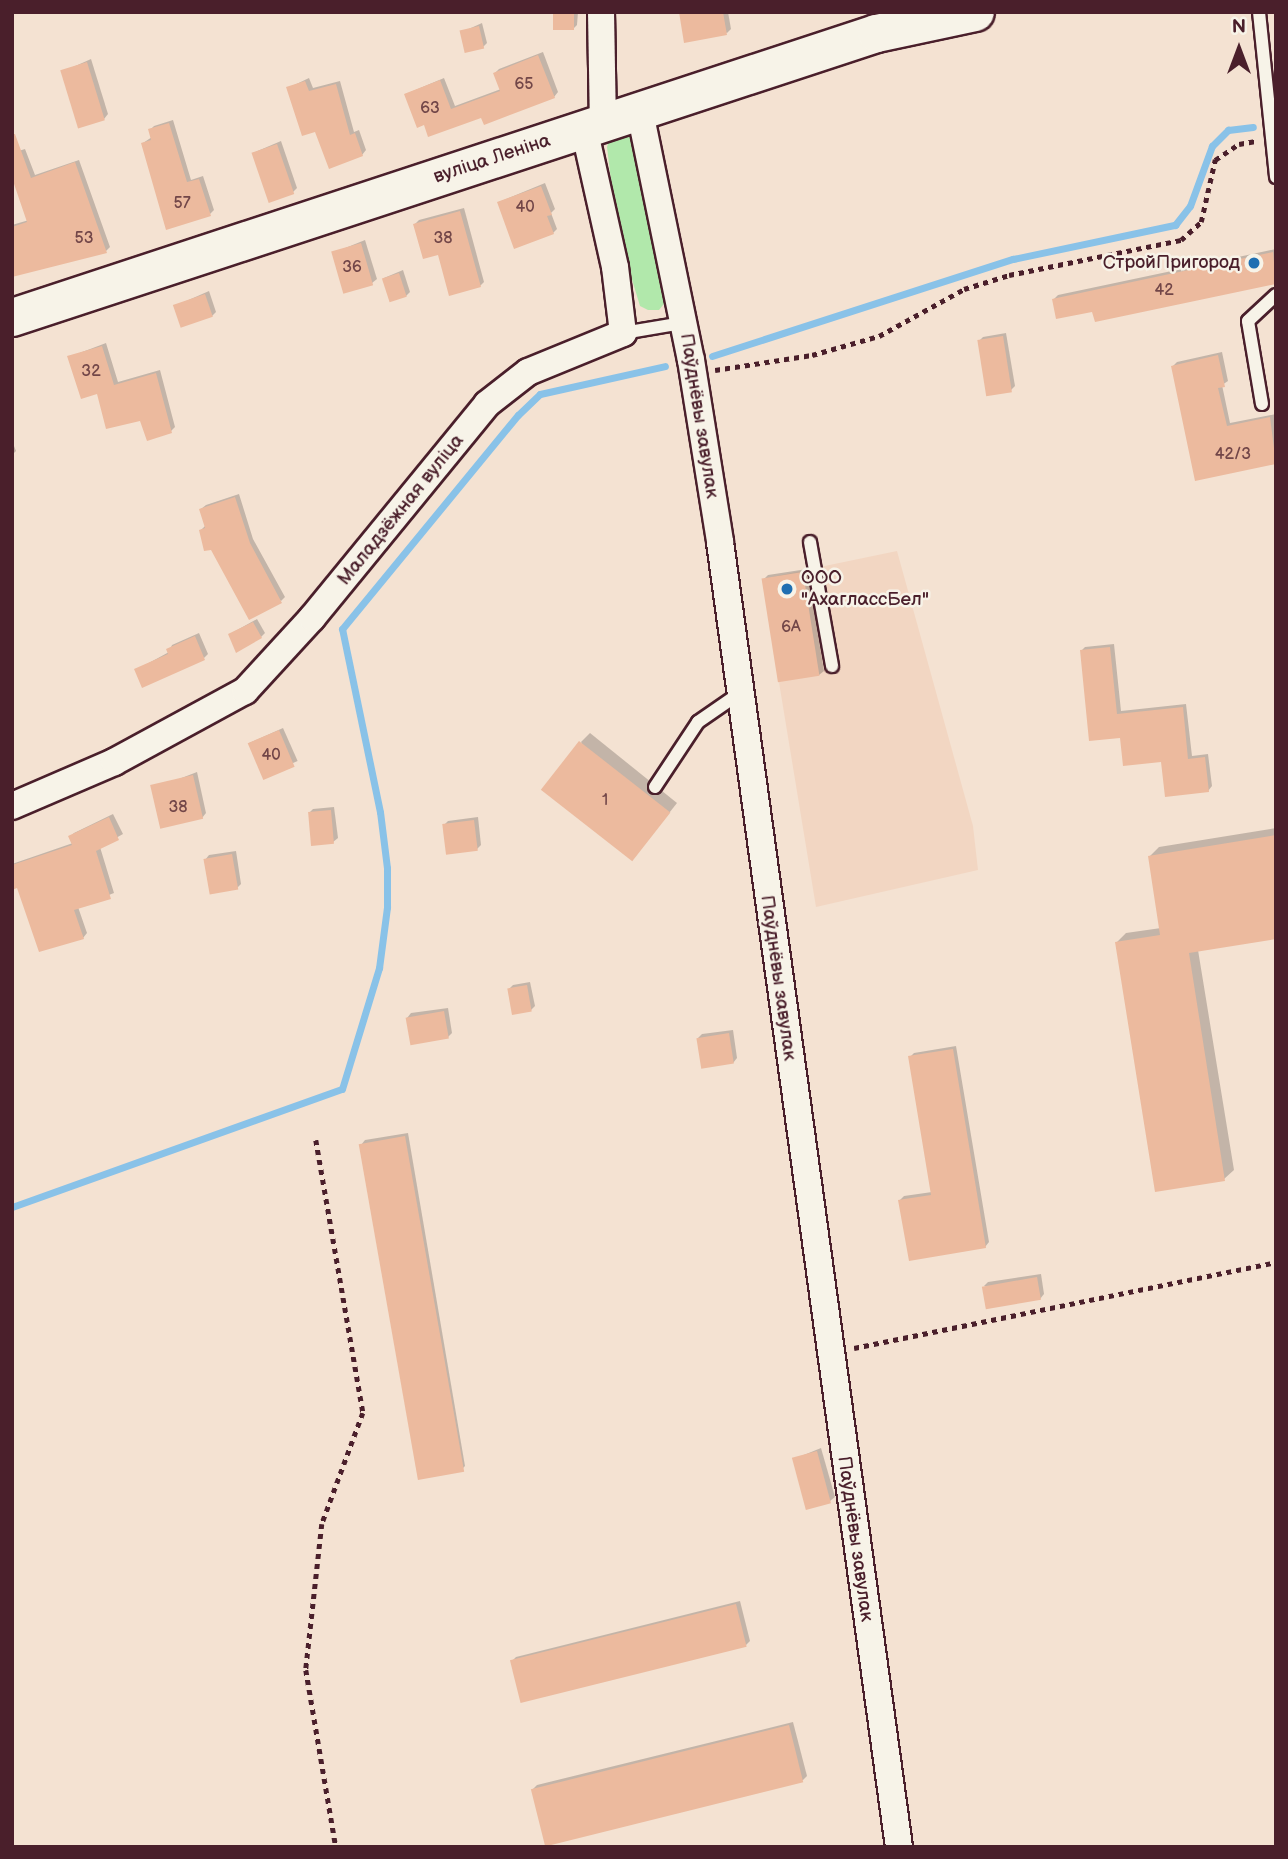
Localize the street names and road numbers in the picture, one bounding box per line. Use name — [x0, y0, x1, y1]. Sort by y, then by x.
street label: вуліца Леніна — [431, 129, 553, 189]
street label: Паўднёвы завулак — [675, 332, 723, 500]
street label: Маладзёжная вуліца — [333, 430, 469, 590]
street label: Паўднёвы завулак — [755, 894, 801, 1062]
street label: Паўднёвы завулак — [832, 1455, 878, 1623]

